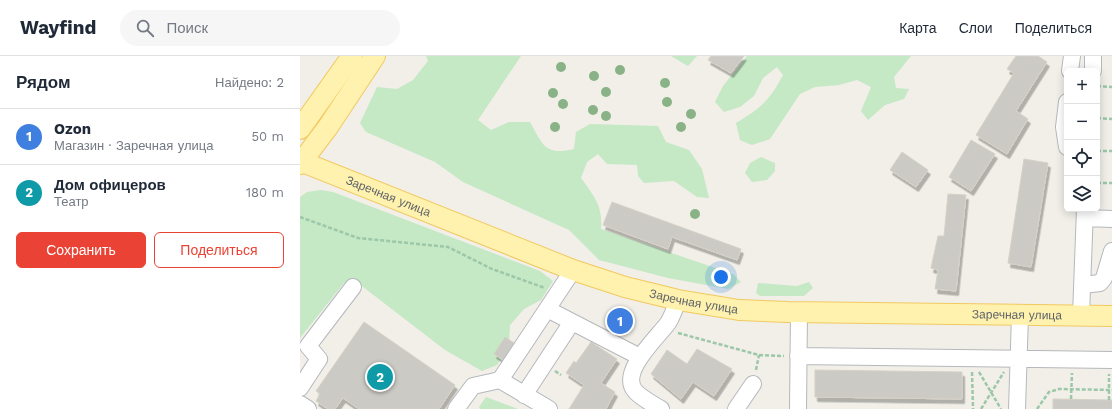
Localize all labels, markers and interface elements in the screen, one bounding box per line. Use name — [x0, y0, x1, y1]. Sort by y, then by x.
search box — [120, 10, 400, 46]
text: Wayfind — [20, 16, 96, 39]
icon: search — [134, 17, 156, 39]
text: Поиск — [166, 19, 208, 37]
text: Карта — [899, 20, 937, 36]
text: Слои — [959, 20, 993, 36]
text: Поделиться — [1015, 20, 1092, 36]
map controls — [1064, 68, 1100, 212]
button: + — [1064, 68, 1100, 104]
text: Рядом — [16, 72, 71, 92]
text: Найдено: 2 — [215, 75, 284, 90]
button: − — [1064, 104, 1100, 140]
text: Ozon — [54, 120, 91, 138]
text: 1 — [26, 129, 32, 144]
text: 50 m — [252, 129, 284, 144]
text: Магазин · Заречная улица — [54, 138, 213, 153]
button: locate — [1064, 140, 1100, 176]
street label: Заречная улица — [344, 173, 433, 220]
text: Дом офицеров — [54, 176, 166, 194]
button: layers — [1064, 176, 1100, 212]
text: 2 — [25, 185, 33, 200]
text: 180 m — [246, 185, 284, 200]
text: Театр — [54, 194, 89, 209]
button: Сохранить — [16, 232, 146, 268]
button: Поделиться — [154, 232, 284, 268]
your location — [711, 267, 731, 287]
street label: Заречная улица — [648, 286, 739, 317]
pin: 1 — [607, 306, 633, 336]
street label: Заречная улица — [972, 307, 1062, 322]
pin: 2 — [367, 362, 393, 392]

